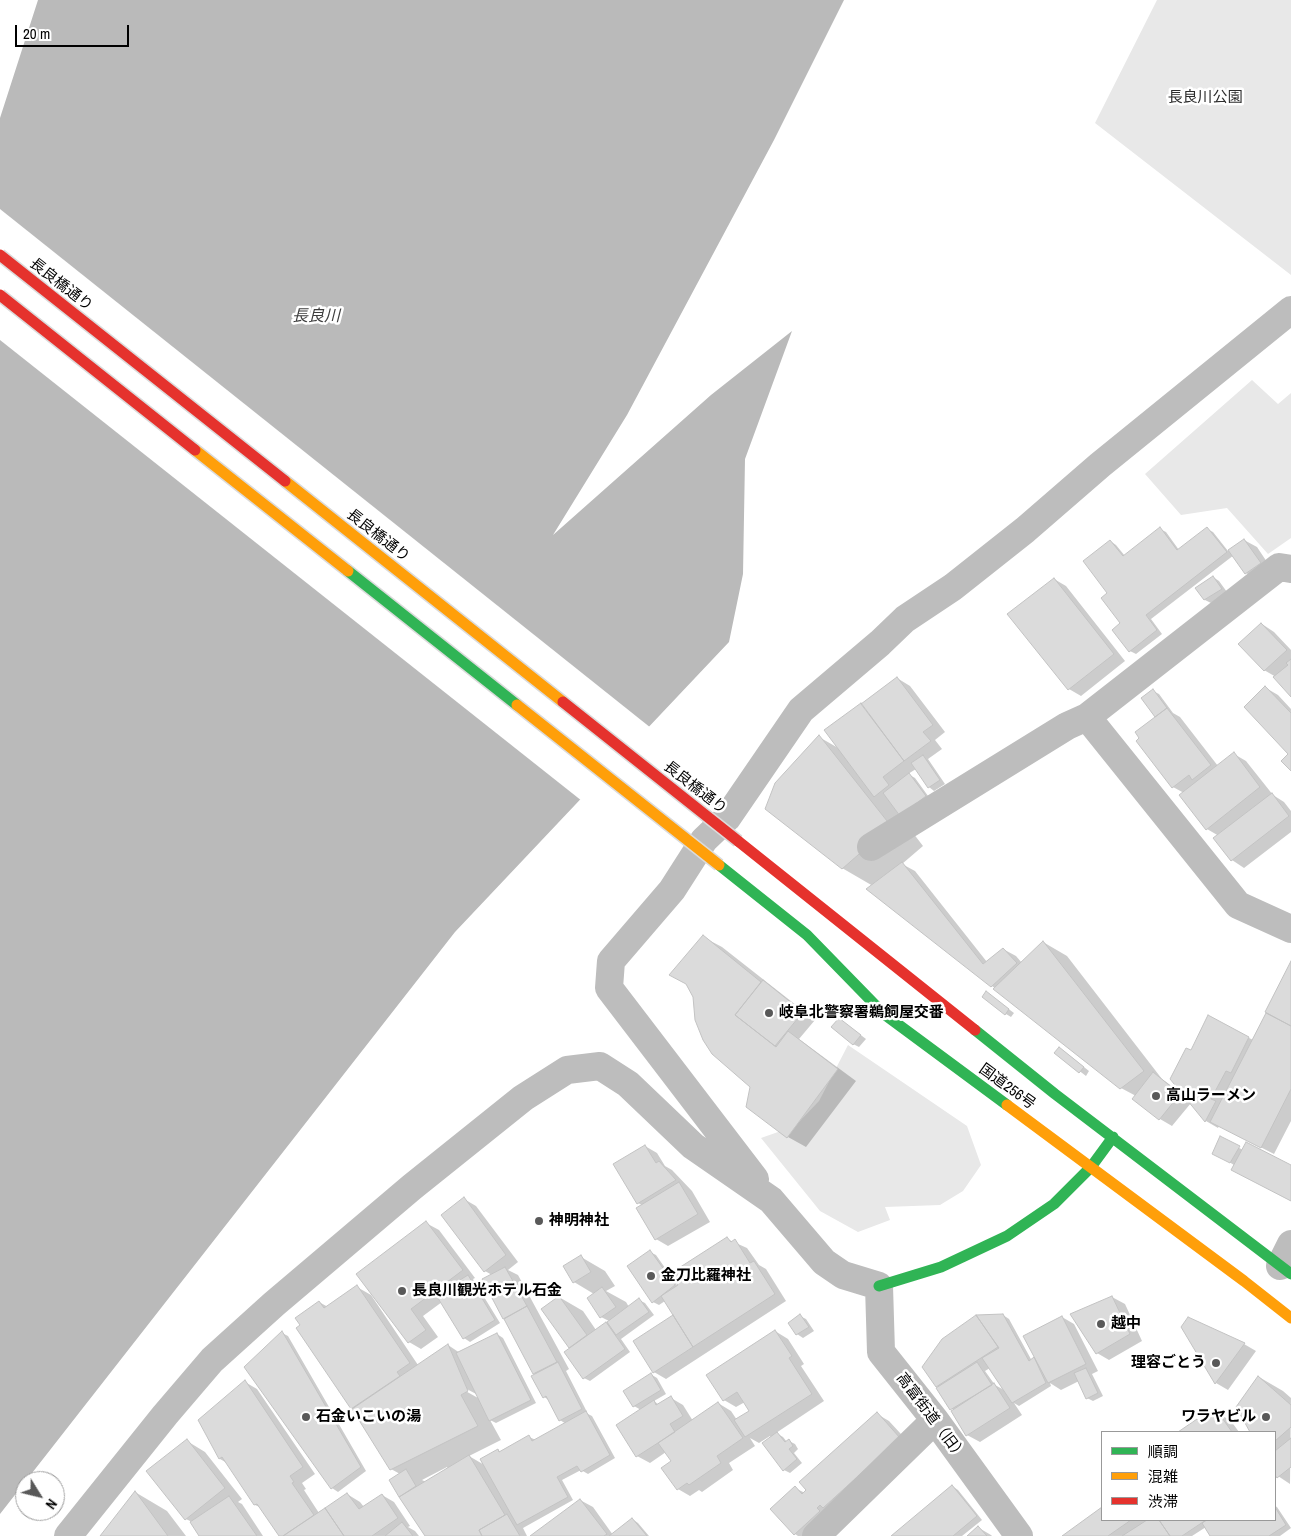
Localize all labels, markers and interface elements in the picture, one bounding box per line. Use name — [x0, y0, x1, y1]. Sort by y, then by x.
scale bar — [18, 15, 131, 47]
text: 20 m — [23, 23, 50, 44]
park label: 長良川公園 — [1168, 89, 1242, 107]
street label: 長良橋通り — [26, 255, 96, 315]
water label: 長良川 — [292, 307, 340, 327]
street label: 長良橋通り — [343, 506, 413, 566]
street label: 長良橋通り — [660, 758, 730, 818]
place label: 岐阜北警察署鵜飼屋交番 — [779, 1004, 944, 1022]
marker: 岐阜北警察署鵜飼屋交番 — [763, 1007, 775, 1019]
street label: 国道256号 — [975, 1060, 1039, 1114]
place label: 高山ラーメン — [1166, 1087, 1256, 1105]
marker: 高山ラーメン — [1150, 1090, 1162, 1102]
place label: 神明神社 — [549, 1212, 609, 1230]
marker: 神明神社 — [533, 1215, 545, 1227]
place label: 金刀比羅神社 — [661, 1267, 751, 1285]
marker: 金刀比羅神社 — [645, 1270, 657, 1282]
place label: 長良川観光ホテル石金 — [412, 1282, 562, 1300]
marker: 長良川観光ホテル石金 — [396, 1285, 408, 1297]
place label: 越中 — [1111, 1315, 1141, 1333]
marker: 越中 — [1095, 1318, 1107, 1330]
place label: 理容ごとう — [1131, 1354, 1206, 1372]
marker: 理容ごとう — [1210, 1357, 1222, 1369]
street label: 高富街道（旧） — [892, 1370, 970, 1464]
place label: 石金いこいの湯 — [316, 1408, 421, 1426]
place label: ワラヤビル — [1181, 1408, 1256, 1426]
marker: 石金いこいの湯 — [300, 1411, 312, 1423]
marker: ワラヤビル — [1260, 1411, 1272, 1423]
legend — [1101, 1431, 1276, 1521]
text: 順調 — [1148, 1441, 1178, 1462]
text: 混雑 — [1148, 1466, 1178, 1487]
north arrow — [15, 1471, 65, 1521]
text: 渋滞 — [1148, 1491, 1178, 1512]
text: N — [42, 1496, 61, 1513]

